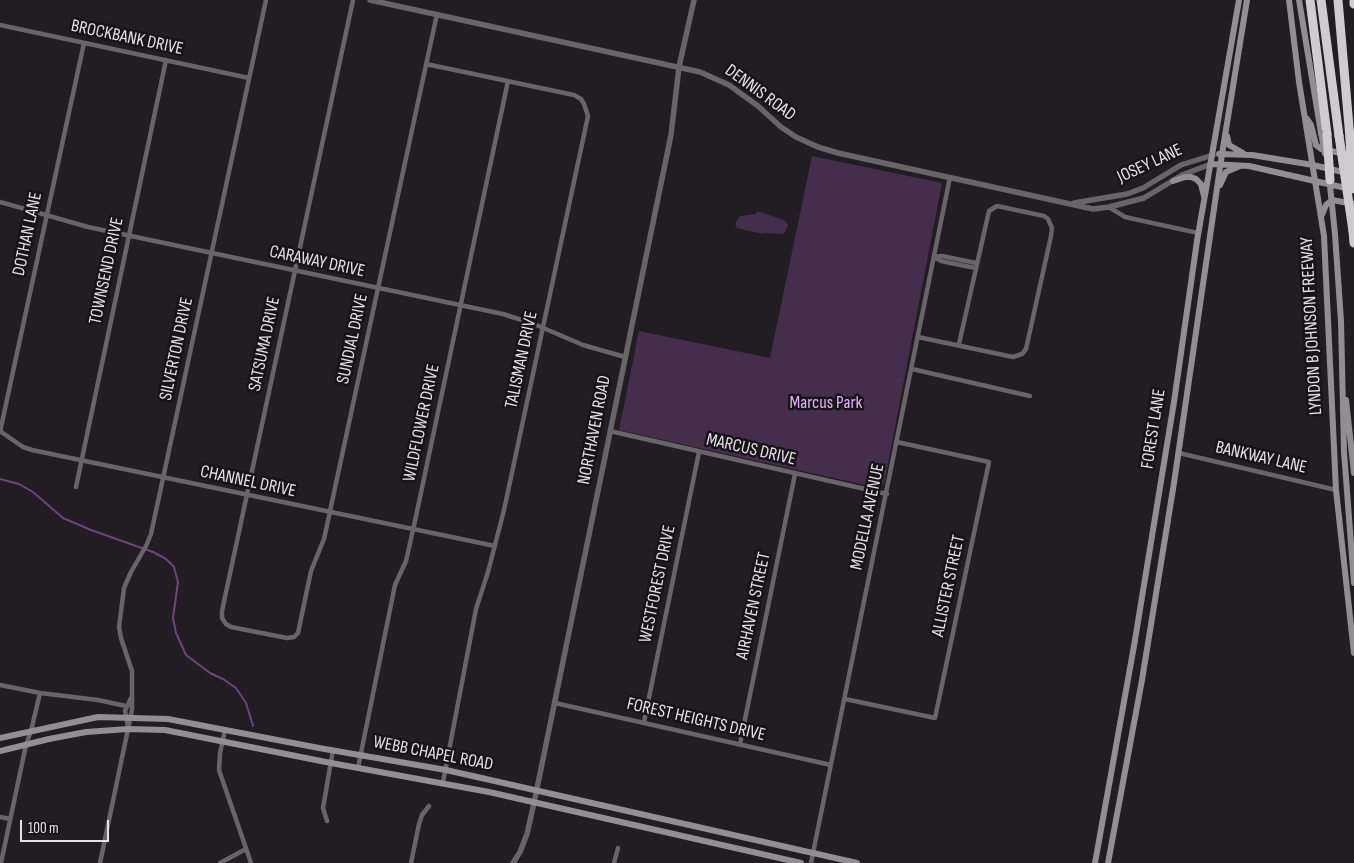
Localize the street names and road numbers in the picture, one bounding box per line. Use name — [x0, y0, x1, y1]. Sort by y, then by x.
street label: BROCKBANK DRIVE — [69, 16, 185, 60]
street label: DENNIS ROAD — [720, 60, 800, 126]
street label: JOSEY LANE — [1114, 140, 1186, 188]
street label: DOTHAN LANE — [9, 190, 47, 278]
street label: TOWNSEND DRIVE — [85, 215, 129, 327]
street label: LYNDON B JOHNSON FREEWAY — [1297, 236, 1327, 416]
street label: CARAWAY DRIVE — [267, 241, 367, 283]
street label: SUNDIAL DRIVE — [333, 292, 373, 386]
street label: SILVERTON DRIVE — [156, 295, 198, 403]
street label: SATSUMA DRIVE — [244, 295, 286, 393]
street label: TALISMAN DRIVE — [501, 309, 543, 411]
street label: WILDFLOWER DRIVE — [399, 362, 445, 484]
street label: NORTHAVEN ROAD — [574, 374, 616, 486]
street label: FOREST LANE — [1137, 388, 1171, 470]
street label: MARCUS DRIVE — [704, 429, 798, 471]
street label: BANKWAY LANE — [1213, 437, 1309, 479]
street label: CHANNEL DRIVE — [198, 461, 298, 503]
street label: MODELLA AVENUE — [846, 462, 890, 572]
street label: WESTFOREST DRIVE — [635, 523, 681, 645]
street label: ALLISTER STREET — [928, 533, 970, 639]
street label: AIRHAVEN STREET — [732, 551, 776, 661]
street label: FOREST HEIGHTS DRIVE — [625, 694, 767, 746]
street label: WEBB CHAPEL ROAD — [371, 732, 495, 776]

